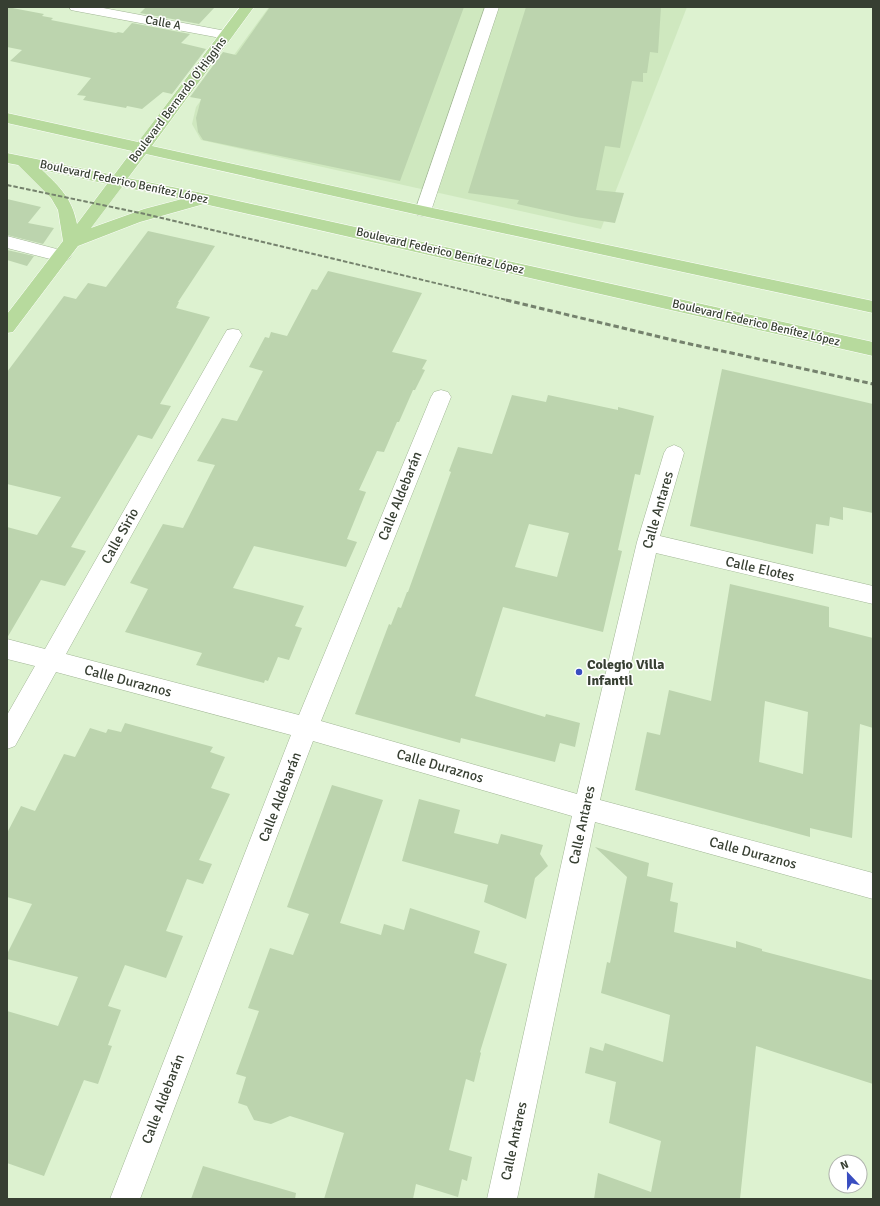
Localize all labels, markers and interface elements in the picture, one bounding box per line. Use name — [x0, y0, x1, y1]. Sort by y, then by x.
street label: Calle A — [144, 12, 183, 34]
street label: Boulevard Bernardo O'Higgins — [126, 34, 230, 166]
street label: Boulevard Federico Benítez López — [38, 157, 210, 207]
street label: Boulevard Federico Benítez López — [355, 224, 525, 278]
street label: Boulevard Federico Benítez López — [671, 296, 841, 350]
street label: Calle Aldebarán — [374, 449, 426, 543]
street label: Calle Antares — [639, 469, 677, 551]
street label: Calle Sirio — [98, 505, 142, 567]
street label: Calle Elotes — [724, 553, 796, 585]
place label: Colegio Villa Infantil — [587, 656, 665, 689]
street label: Calle Duraznos — [82, 661, 174, 701]
marker: Colegio Villa Infantil — [574, 667, 584, 677]
street label: Calle Duraznos — [395, 745, 485, 787]
street label: Calle Aldebarán — [255, 750, 305, 844]
street label: Calle Antares — [565, 784, 599, 866]
street label: Calle Duraznos — [707, 833, 799, 873]
street label: Calle Aldebarán — [138, 1052, 188, 1146]
street label: Calle Antares — [497, 1100, 531, 1182]
north arrow — [828, 1154, 868, 1194]
text: N — [838, 1158, 850, 1173]

